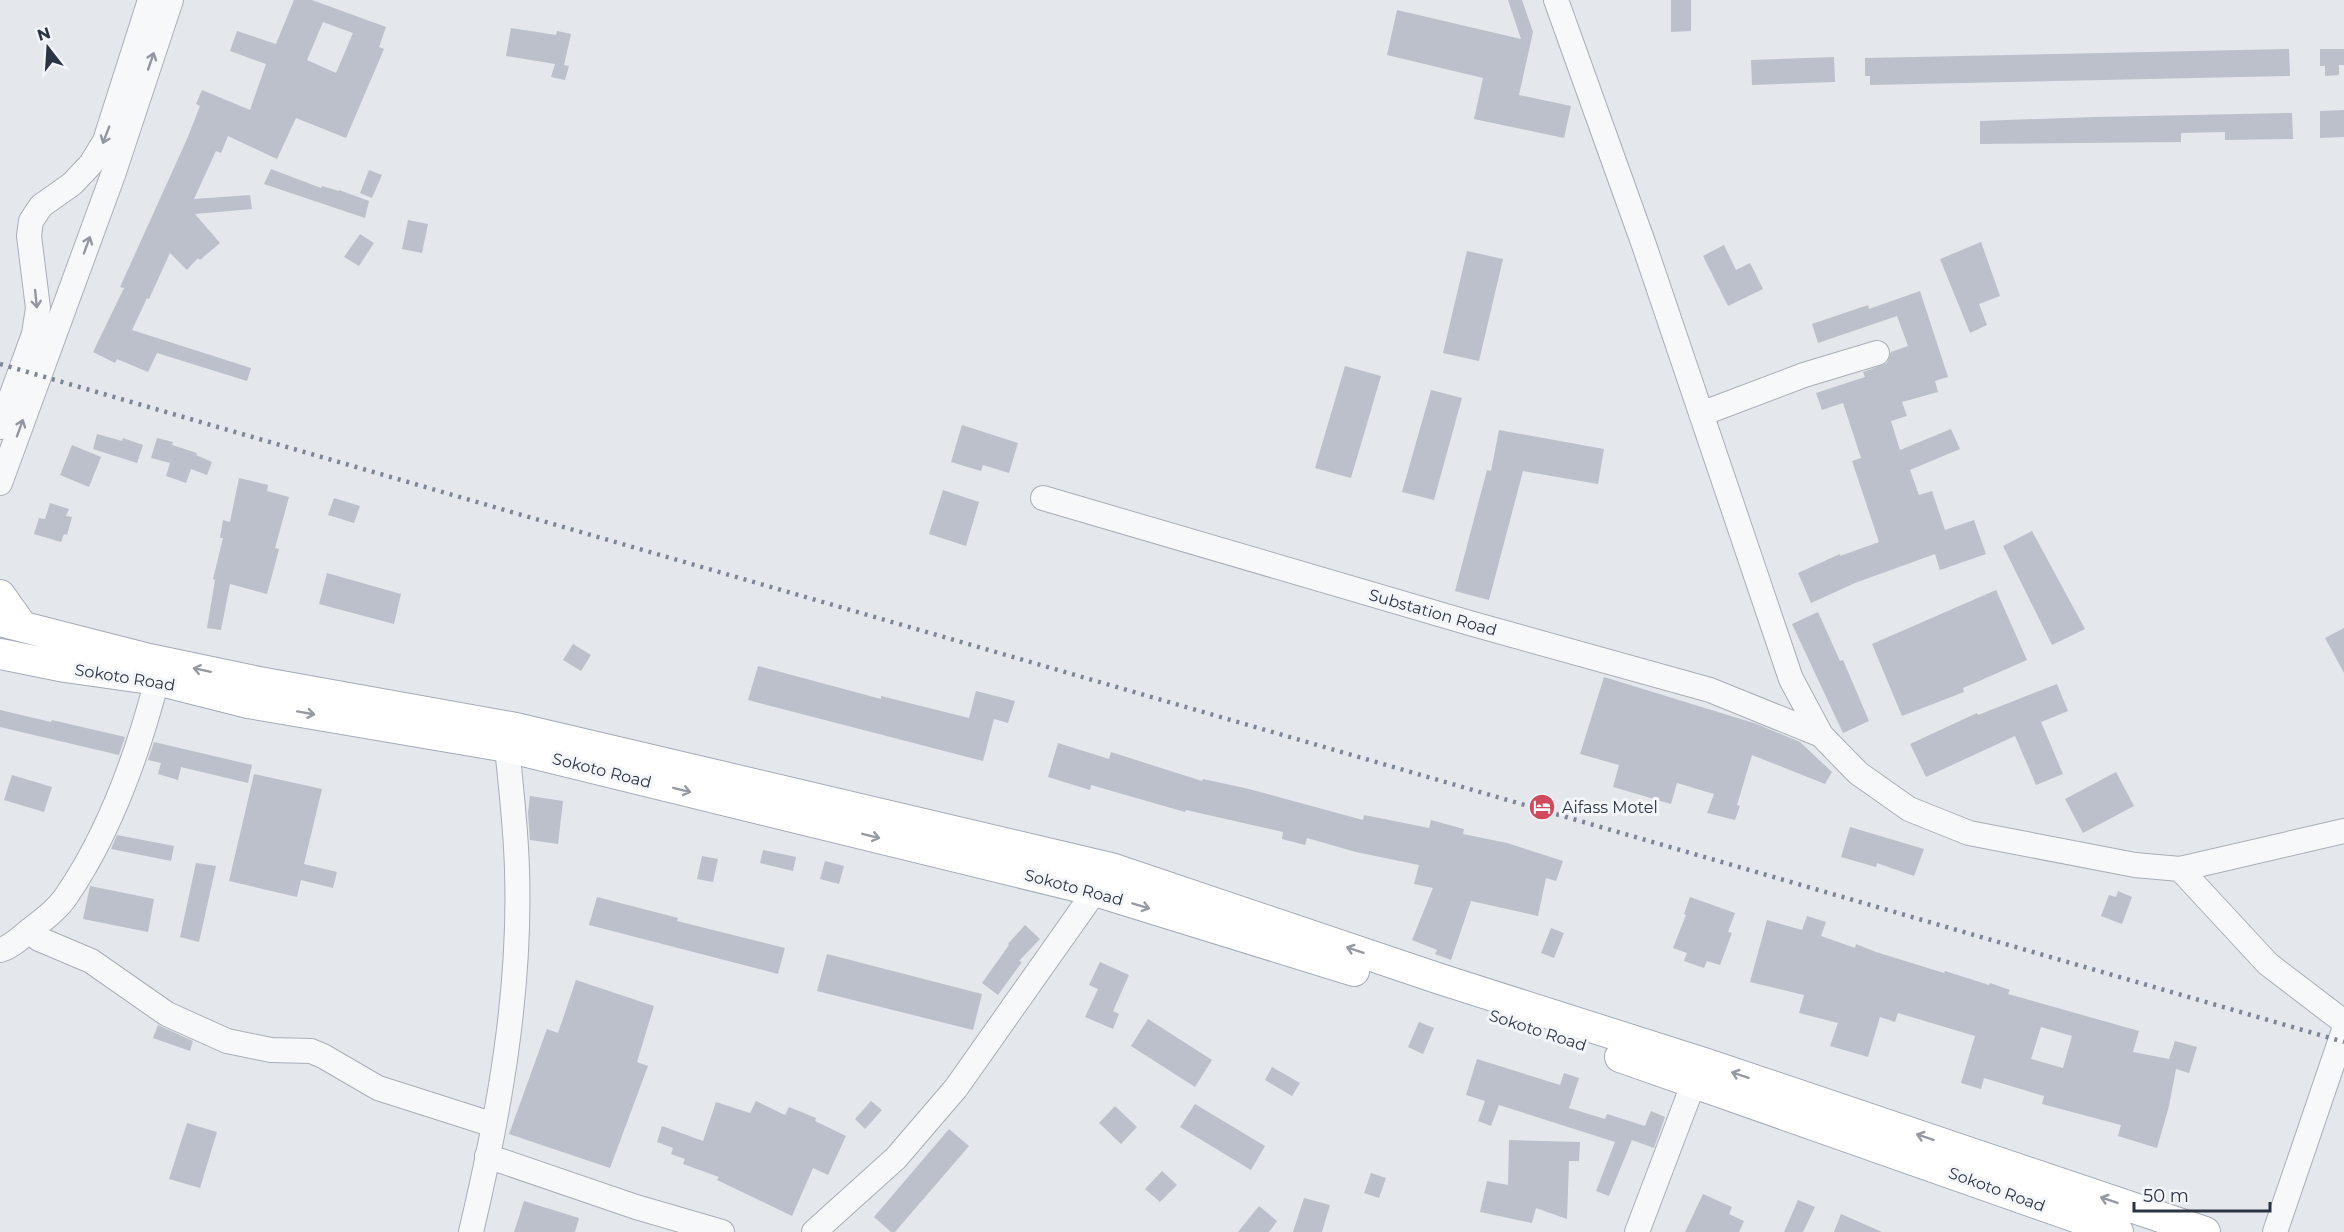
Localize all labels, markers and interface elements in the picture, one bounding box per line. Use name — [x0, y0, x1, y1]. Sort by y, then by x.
north arrow — [18, 18, 78, 78]
text: N — [35, 23, 53, 45]
one-way arrow — [146, 52, 157, 71]
one-way arrow — [100, 126, 111, 144]
one-way arrow — [82, 236, 93, 255]
one-way arrow — [31, 289, 42, 309]
one-way arrow — [15, 419, 26, 438]
street label: Substation Road — [1367, 585, 1499, 640]
street label: Sokoto Road — [73, 660, 176, 695]
one-way arrow — [193, 664, 212, 675]
one-way arrow — [295, 708, 315, 719]
street label: Sokoto Road — [550, 749, 653, 792]
one-way arrow — [672, 784, 691, 796]
hotel icon: Aifass Motel — [1527, 792, 1557, 822]
place label: Aifass Motel — [1562, 798, 1658, 817]
one-way arrow — [861, 831, 880, 843]
street label: Sokoto Road — [1022, 865, 1125, 910]
one-way arrow — [1131, 901, 1150, 912]
one-way arrow — [1346, 944, 1365, 955]
street label: Sokoto Road — [1487, 1006, 1589, 1055]
one-way arrow — [1731, 1068, 1750, 1079]
one-way arrow — [1916, 1131, 1935, 1142]
street label: Sokoto Road — [1946, 1163, 2048, 1216]
scale bar — [2134, 1175, 2270, 1213]
text: 50 m — [2143, 1185, 2189, 1207]
one-way arrow — [2100, 1193, 2119, 1204]

